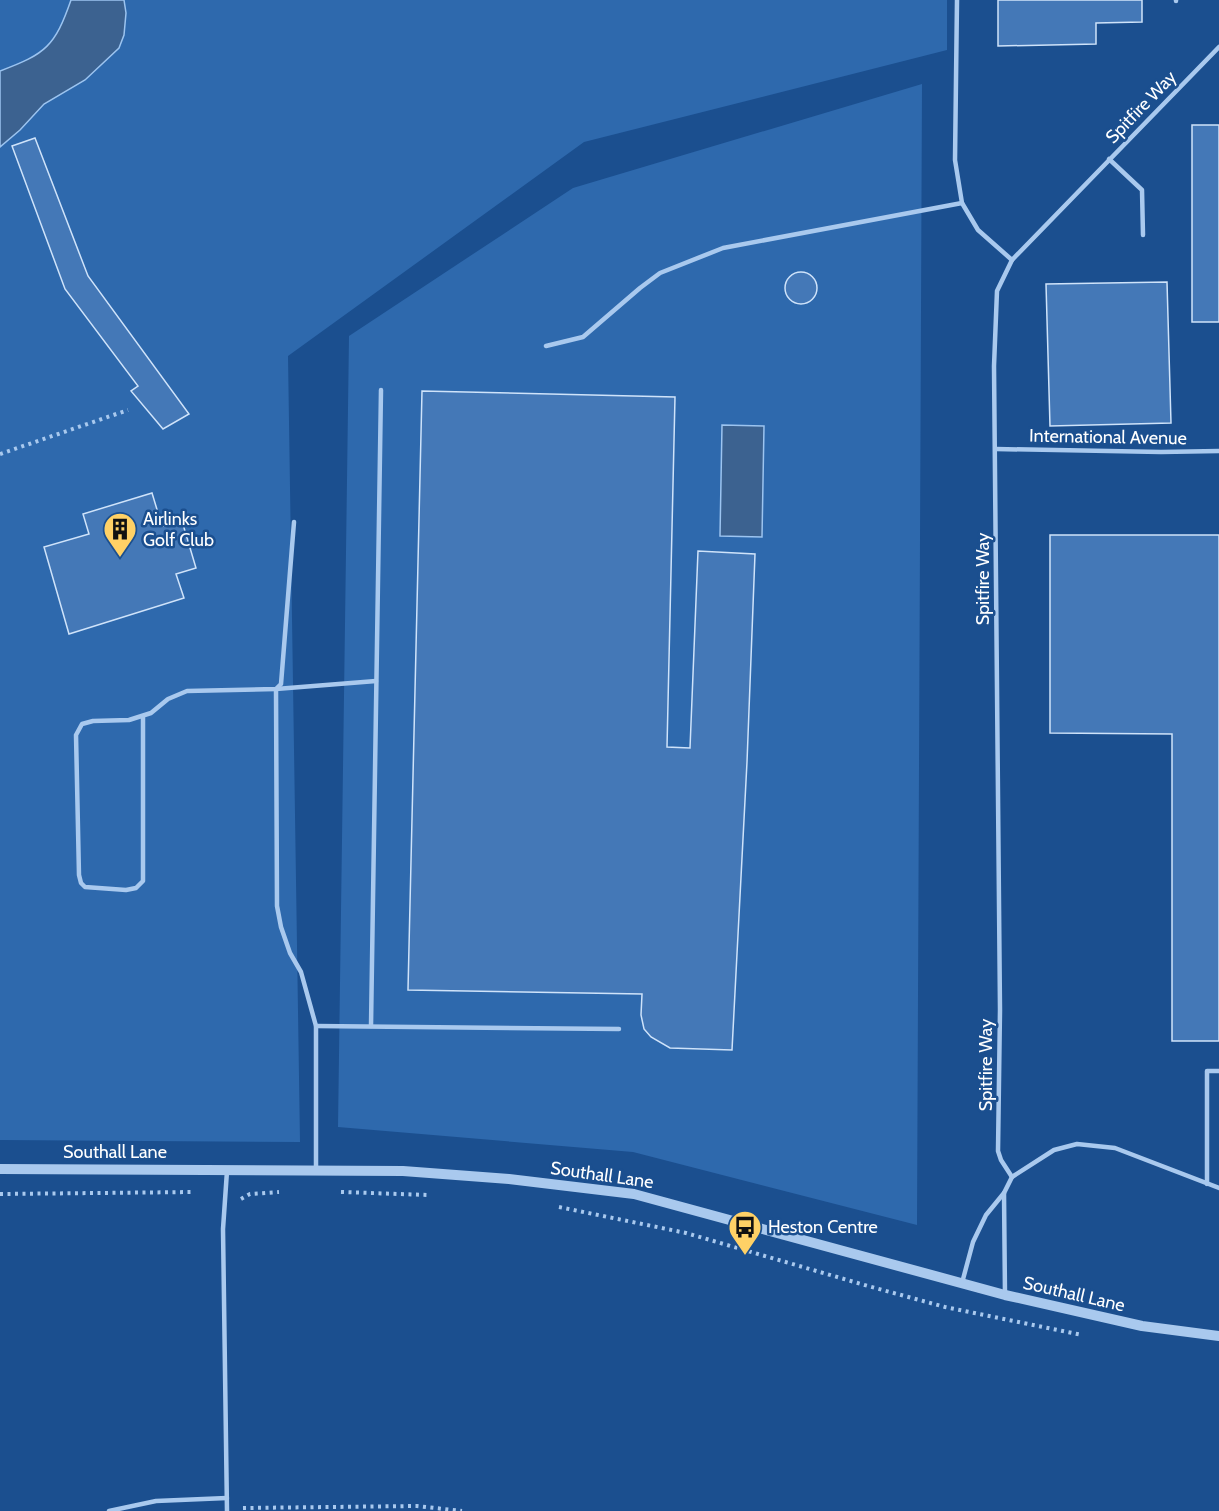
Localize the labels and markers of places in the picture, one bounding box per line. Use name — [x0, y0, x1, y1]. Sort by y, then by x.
place label: Airlinks Golf Club — [143, 508, 214, 551]
building icon: Airlinks Golf Club — [102, 511, 138, 558]
bus stop icon: Heston Centre — [727, 1209, 763, 1256]
place label: Heston Centre — [768, 1216, 878, 1238]

